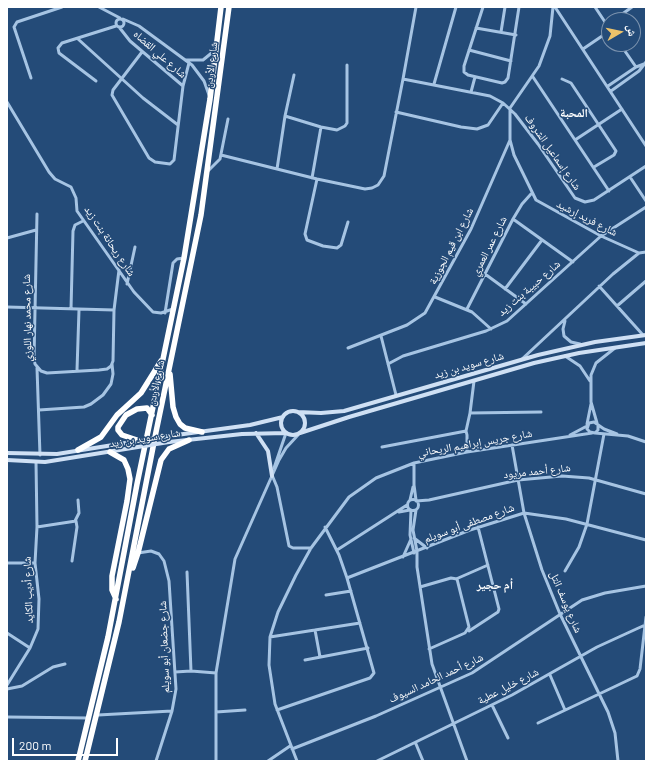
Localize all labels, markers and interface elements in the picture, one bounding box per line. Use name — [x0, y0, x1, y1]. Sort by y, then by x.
north arrow — [601, 12, 641, 52]
text: ش — [625, 23, 640, 37]
street label: شارع علي القضاه — [131, 27, 189, 81]
street label: شارع الأردن — [202, 41, 220, 89]
district label: المحبة — [560, 106, 588, 120]
street label: شارع إسماعيل الشروف — [522, 111, 584, 193]
street label: شارع فريد إرشيد — [554, 197, 620, 239]
street label: شارع ريحانة بنت زيد — [82, 203, 138, 279]
street label: شارع ابن قيم الجوزية — [426, 205, 476, 287]
street label: شارع عمر العمري — [468, 214, 510, 278]
street label: شارع حبيبة بنت زيد — [495, 257, 563, 319]
street label: شارع محمد نهار اللوزي — [20, 274, 34, 362]
street label: شارع سويد بن زيد — [433, 349, 505, 381]
street label: شارع الأردن — [145, 359, 167, 407]
street label: شارع سويد بن زيد — [109, 426, 181, 450]
street label: شارع جريس إبراهيم الريحاني — [417, 426, 533, 460]
street label: شارع أحمد مريود — [503, 461, 571, 481]
street label: شارع مصطفى أبو سويلم — [422, 501, 516, 545]
street label: شارع أديب الكايد — [20, 556, 36, 624]
street label: شارع يوسف التل — [547, 569, 585, 635]
district label: أم حجير — [477, 578, 513, 592]
street label: شارع جضعان أبو سويلم — [156, 601, 172, 693]
street label: شارع أحمد الحامد السيوف — [387, 650, 485, 706]
street label: شارع خليل عطية — [475, 665, 541, 707]
scale bar — [14, 730, 120, 756]
text: 200 m — [19, 738, 51, 752]

